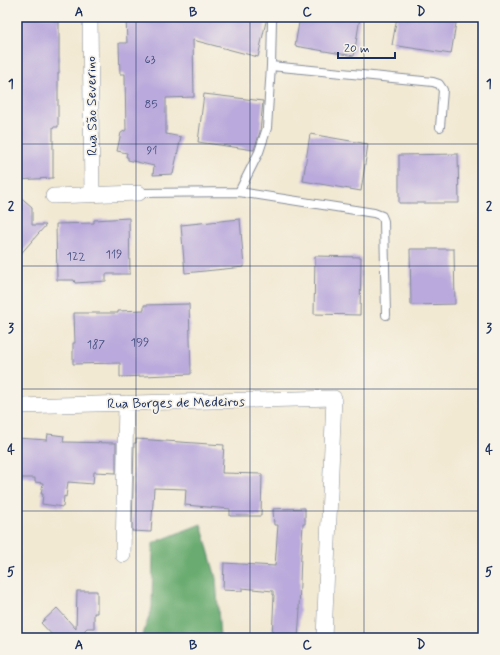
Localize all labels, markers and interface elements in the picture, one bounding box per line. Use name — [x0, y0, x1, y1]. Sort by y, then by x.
text: A — [75, 4, 83, 21]
text: B — [189, 4, 198, 21]
text: C — [302, 4, 312, 21]
text: D — [417, 4, 426, 21]
scale bar — [338, 34, 395, 60]
text: 20 m — [344, 41, 370, 57]
house number: 63 — [144, 52, 156, 68]
street label: Rua São Severino — [82, 56, 102, 156]
text: 1 — [8, 76, 14, 93]
text: 1 — [486, 76, 492, 93]
house number: 85 — [144, 97, 158, 113]
house number: 91 — [146, 143, 158, 159]
text: 2 — [8, 198, 15, 215]
text: 2 — [486, 198, 493, 215]
house number: 119 — [106, 247, 122, 263]
house number: 122 — [67, 249, 85, 265]
text: 3 — [8, 320, 14, 337]
text: 3 — [486, 320, 492, 337]
house number: 199 — [131, 335, 149, 351]
house number: 187 — [87, 337, 106, 353]
street label: Rua Borges de Medeiros — [107, 393, 245, 414]
text: 4 — [7, 442, 15, 459]
text: 4 — [485, 442, 493, 459]
text: 5 — [7, 564, 15, 581]
text: 5 — [485, 564, 493, 581]
text: A — [75, 637, 83, 654]
text: B — [189, 637, 198, 654]
text: C — [302, 637, 312, 654]
text: D — [417, 637, 426, 654]

